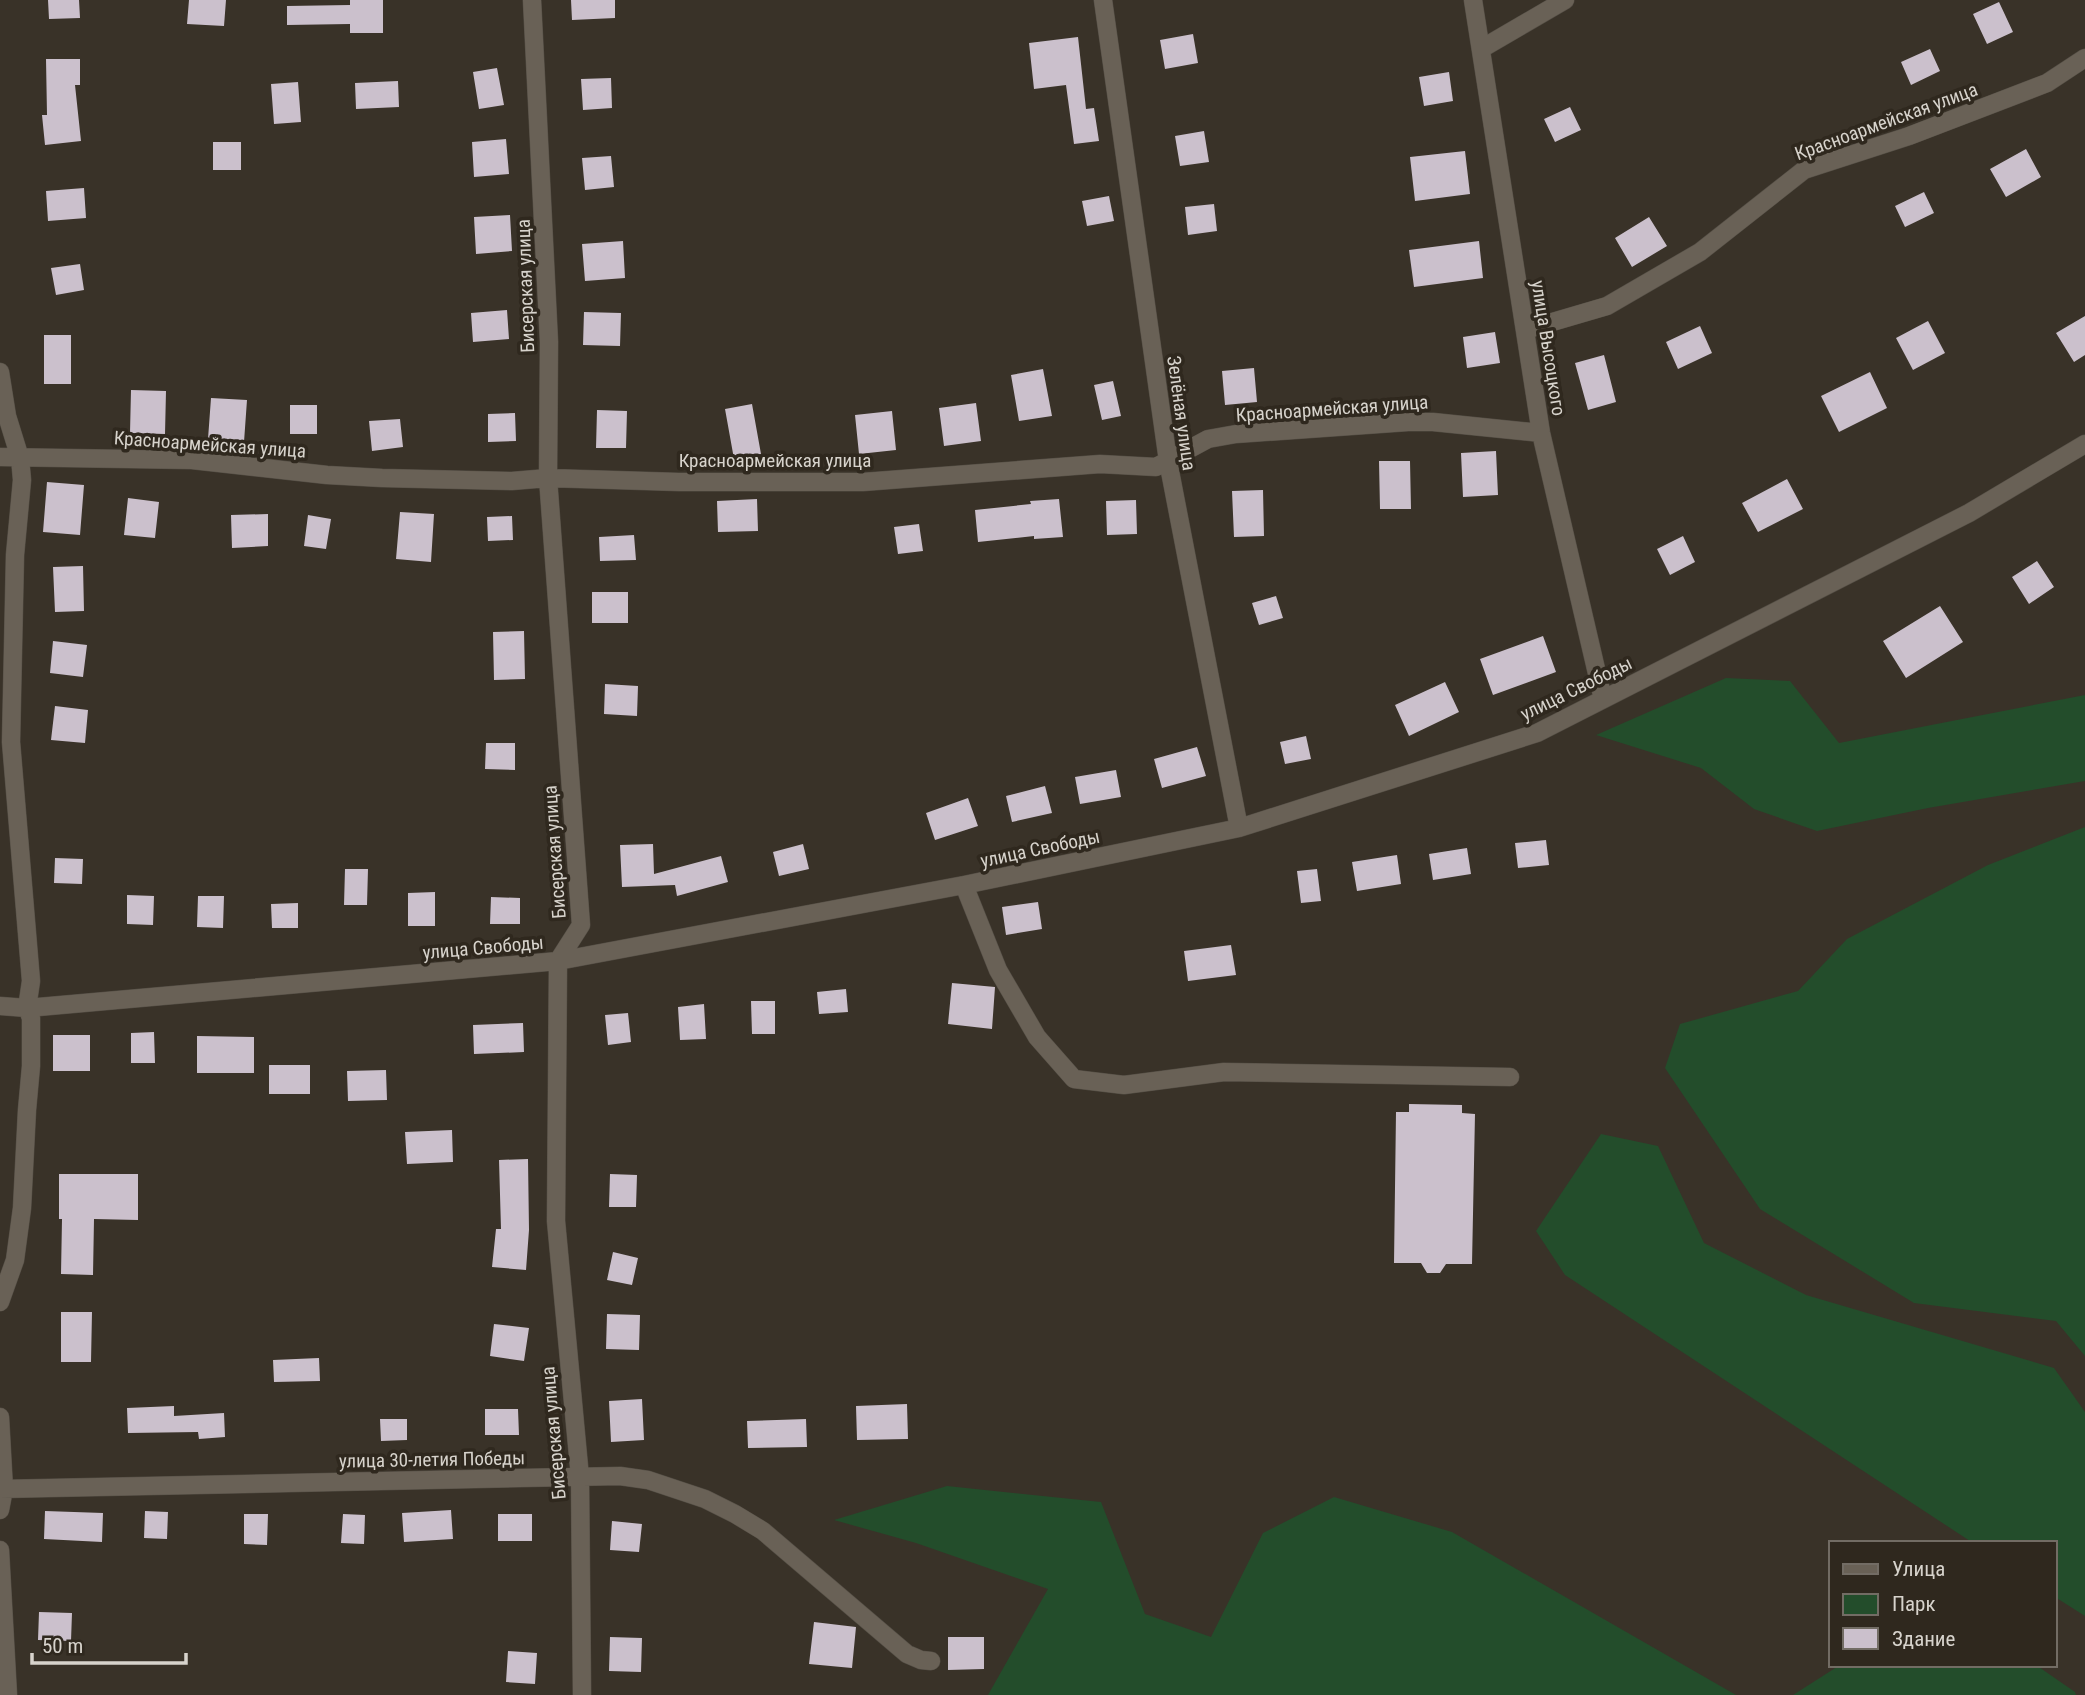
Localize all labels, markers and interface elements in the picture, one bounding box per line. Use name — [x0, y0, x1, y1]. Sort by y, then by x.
street label: Красноармейская улица — [1792, 78, 1981, 165]
street label: Бисерская улица — [512, 219, 539, 353]
street label: улица Высоцкого — [1526, 279, 1571, 417]
street label: Зелёная улица — [1162, 354, 1201, 472]
street label: Красноармейская улица — [1235, 390, 1429, 427]
street label: Красноармейская улица — [113, 426, 307, 463]
street label: Красноармейская улица — [679, 449, 871, 472]
street label: улица Свободы — [1517, 652, 1636, 725]
street label: Бисерская улица — [538, 784, 571, 919]
street label: улица Свободы — [978, 825, 1102, 872]
street label: улица Свободы — [422, 931, 545, 964]
street label: Бисерская улица — [536, 1365, 571, 1501]
street label: улица 30-летия Победы — [339, 1446, 525, 1473]
legend — [1829, 1541, 2057, 1667]
text: Улица — [1892, 1557, 1945, 1581]
text: Парк — [1892, 1592, 1936, 1616]
scale bar — [32, 1622, 186, 1666]
text: Здание — [1892, 1627, 1956, 1651]
text: 50 m — [42, 1634, 83, 1658]

